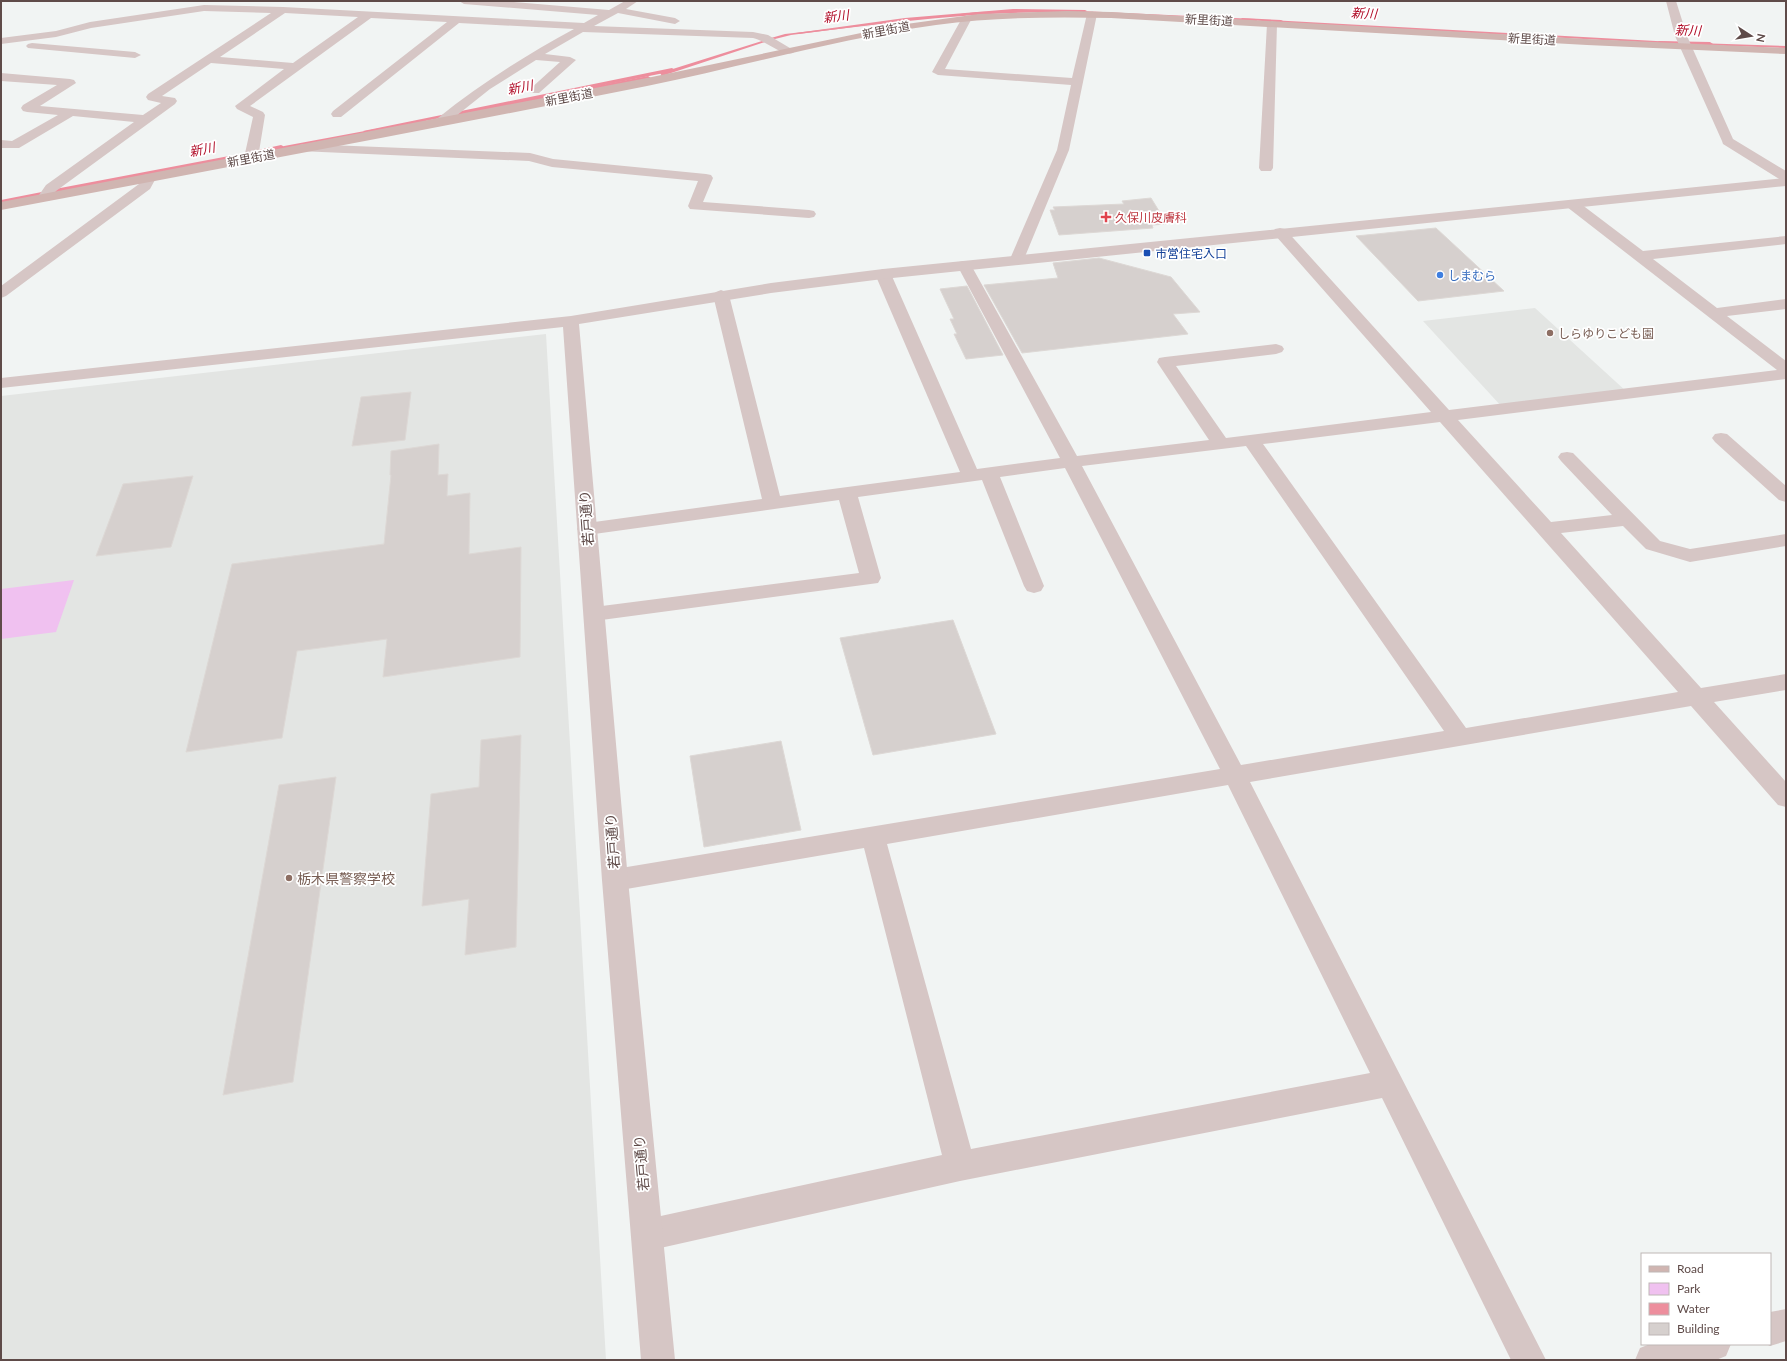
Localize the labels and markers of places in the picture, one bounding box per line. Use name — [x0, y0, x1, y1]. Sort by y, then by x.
place label: 久保川皮膚科 — [1115, 210, 1187, 225]
marker: 久保川皮膚科 — [1100, 211, 1112, 223]
place label: 市営住宅入口 — [1155, 246, 1227, 261]
marker: 市営住宅入口 — [1142, 248, 1152, 258]
place label: しまむら — [1448, 268, 1496, 283]
marker: しまむら — [1435, 270, 1445, 280]
place label: しらゆりこども園 — [1558, 326, 1654, 341]
marker: しらゆりこども園 — [1545, 328, 1555, 338]
place label: 栃木県警察学校 — [297, 870, 395, 887]
marker: 栃木県警察学校 — [284, 873, 294, 883]

